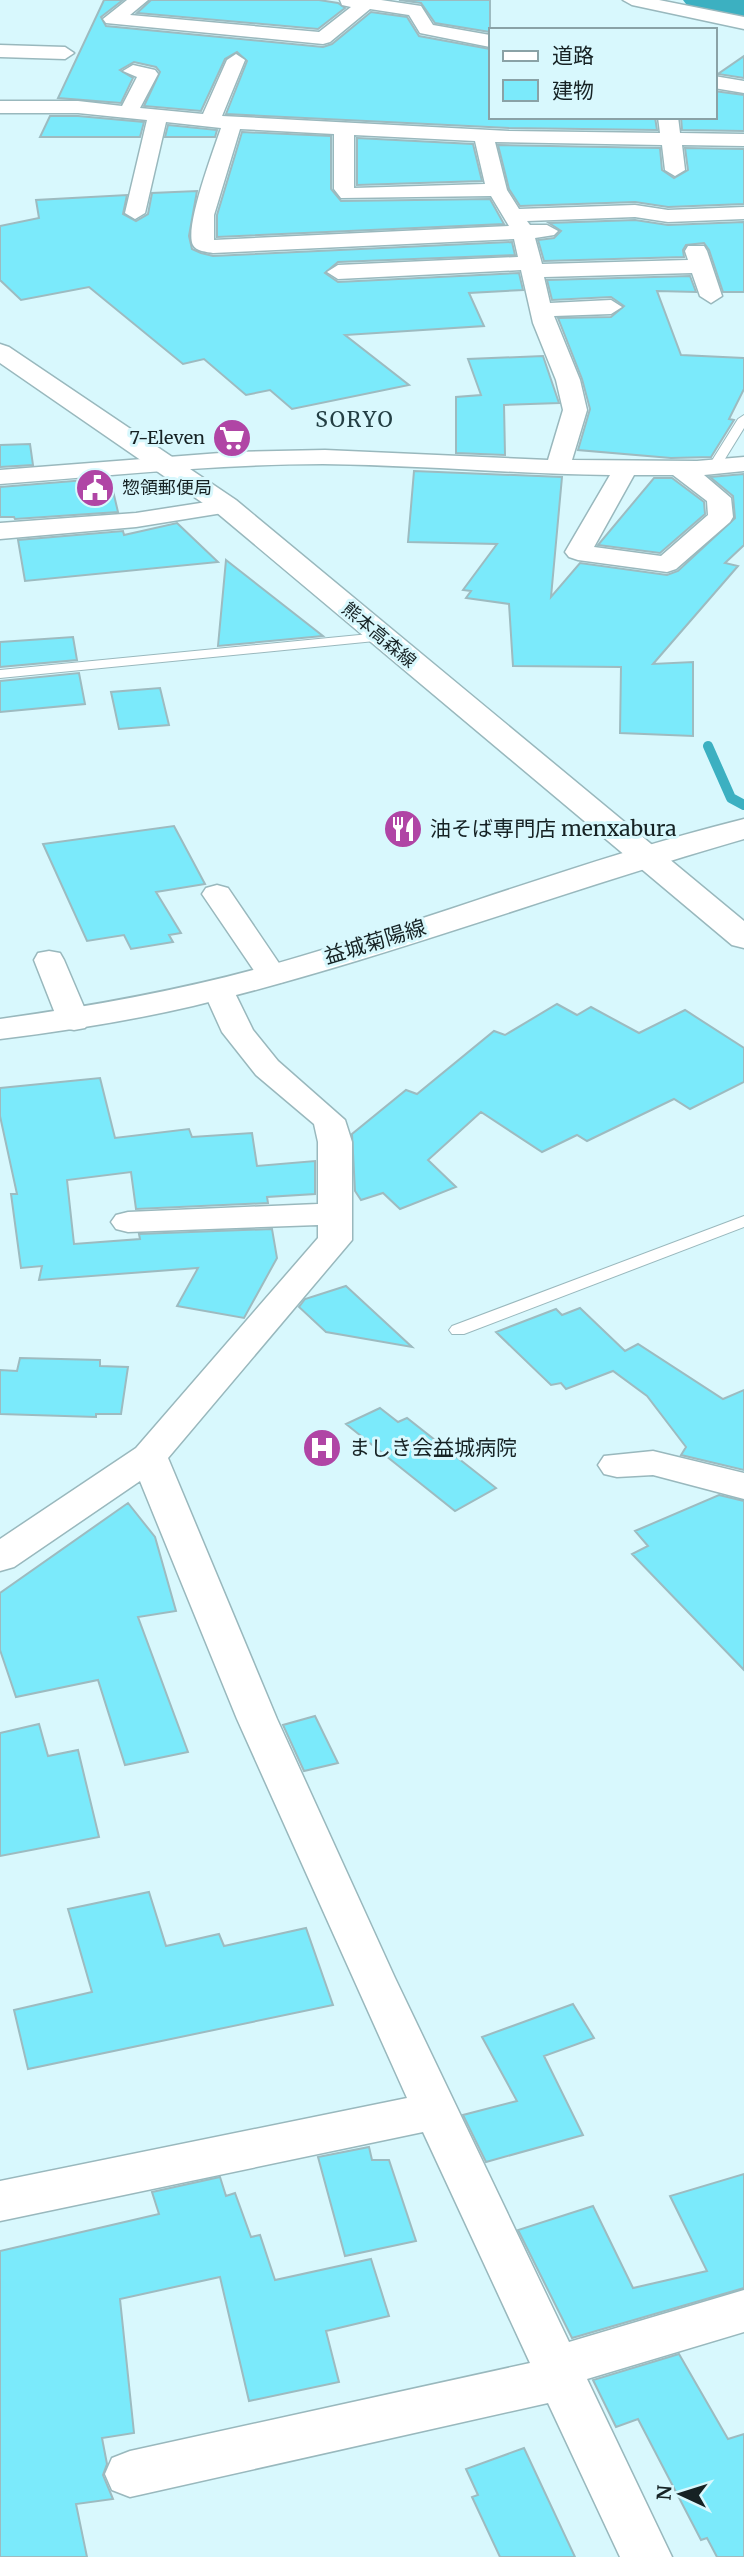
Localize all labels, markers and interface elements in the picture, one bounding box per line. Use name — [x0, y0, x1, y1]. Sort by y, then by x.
legend — [489, 28, 716, 119]
text: 道路 — [552, 42, 594, 69]
text: 建物 — [552, 77, 594, 104]
district label: SORYO — [315, 406, 395, 433]
supermarket icon: 7-Eleven — [211, 417, 253, 459]
place label: 7-Eleven — [129, 426, 205, 449]
public building icon: 惣領郵便局 — [74, 467, 116, 509]
place label: 惣領郵便局 — [122, 476, 212, 499]
street label: 熊本高森線 — [337, 597, 421, 672]
restaurant icon: 油そば専門店 menxabura — [382, 808, 424, 850]
place label: 油そば専門店 menxabura — [430, 815, 677, 842]
street label: 益城菊陽線 — [321, 913, 429, 970]
hospital icon: ましき会益城病院 — [301, 1427, 343, 1469]
place label: ましき会益城病院 — [349, 1434, 517, 1461]
north arrow — [646, 2459, 716, 2529]
text: N — [652, 2484, 677, 2501]

